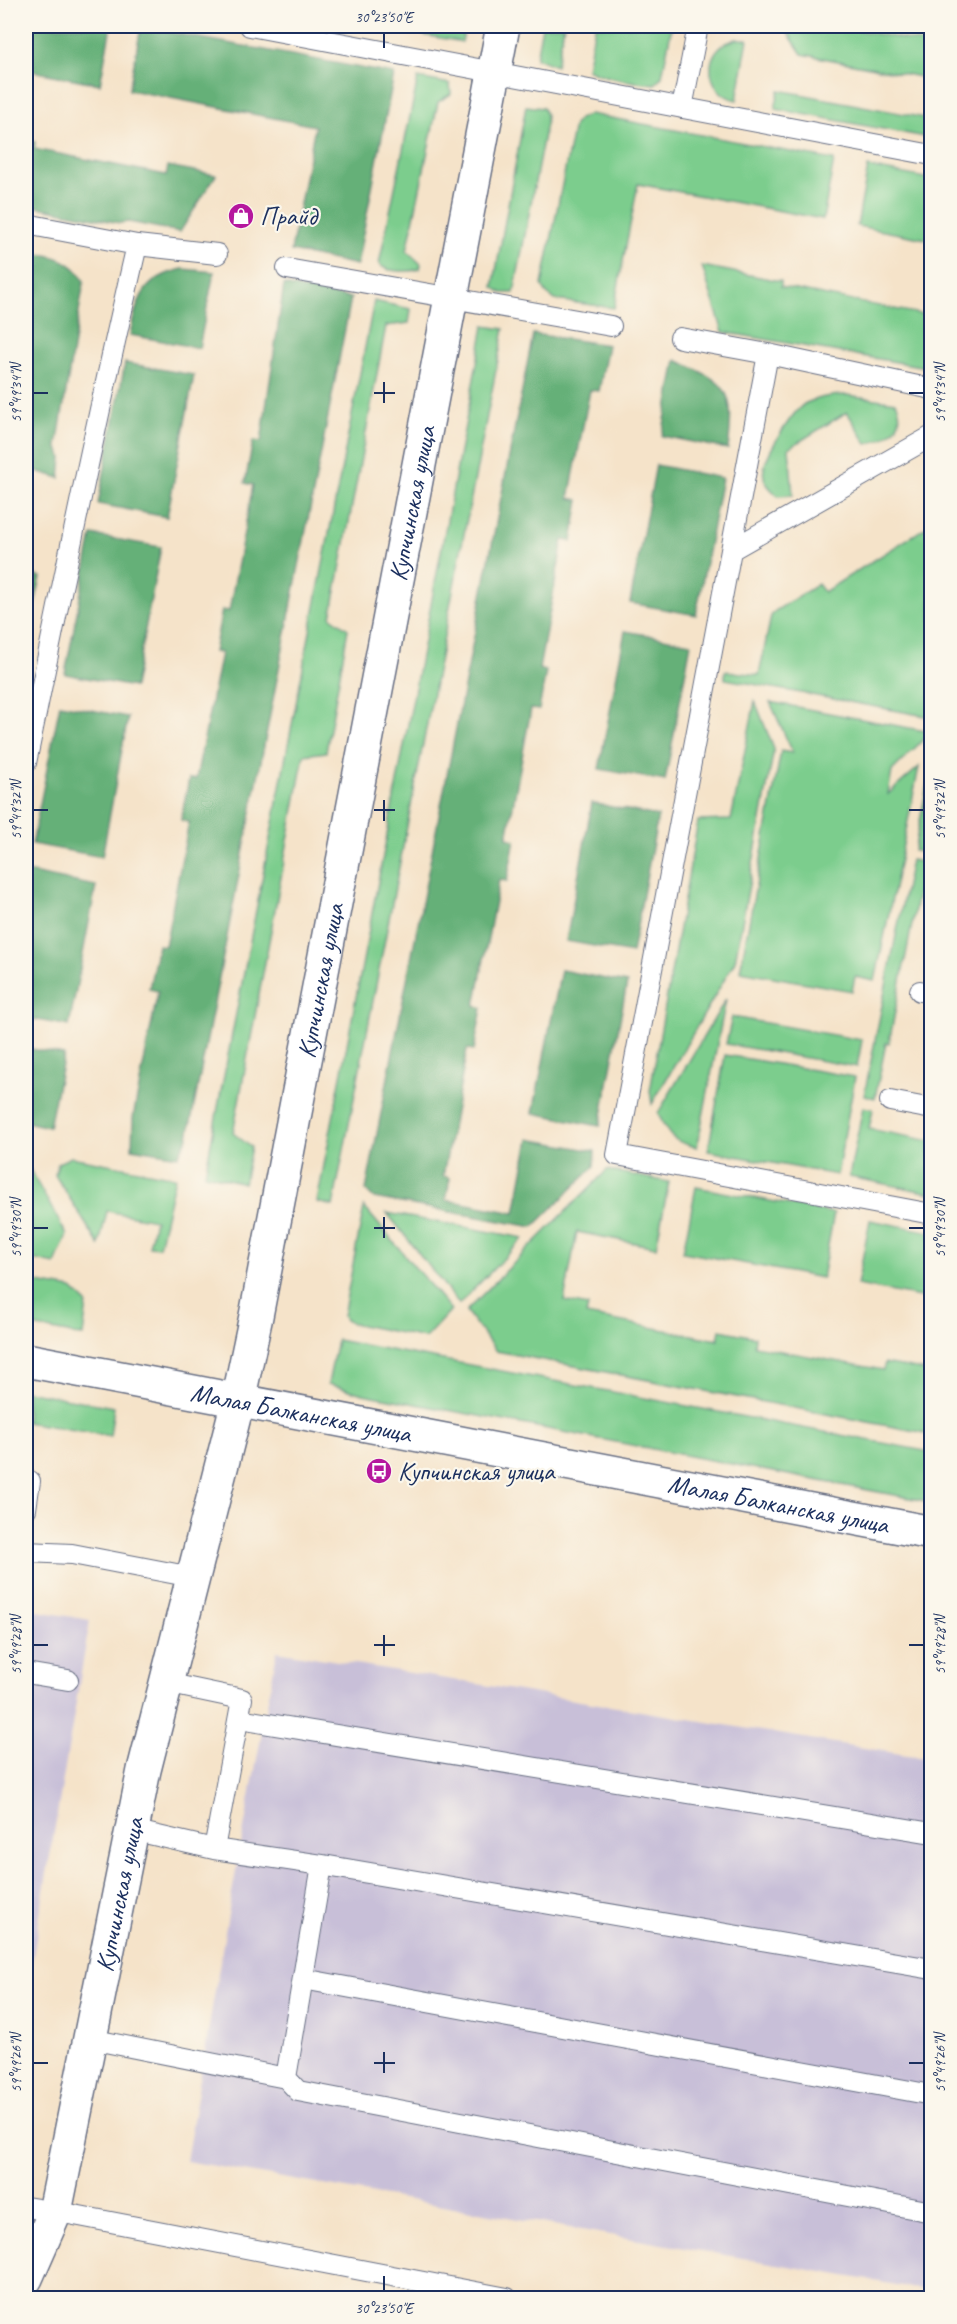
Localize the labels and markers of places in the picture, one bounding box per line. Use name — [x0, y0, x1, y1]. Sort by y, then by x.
place label: Прайд — [260, 200, 319, 233]
shop icon: Прайд — [226, 201, 256, 231]
place label: Купчинская улица — [398, 1455, 556, 1488]
bus stop icon: Купчинская улица — [364, 1456, 394, 1486]

